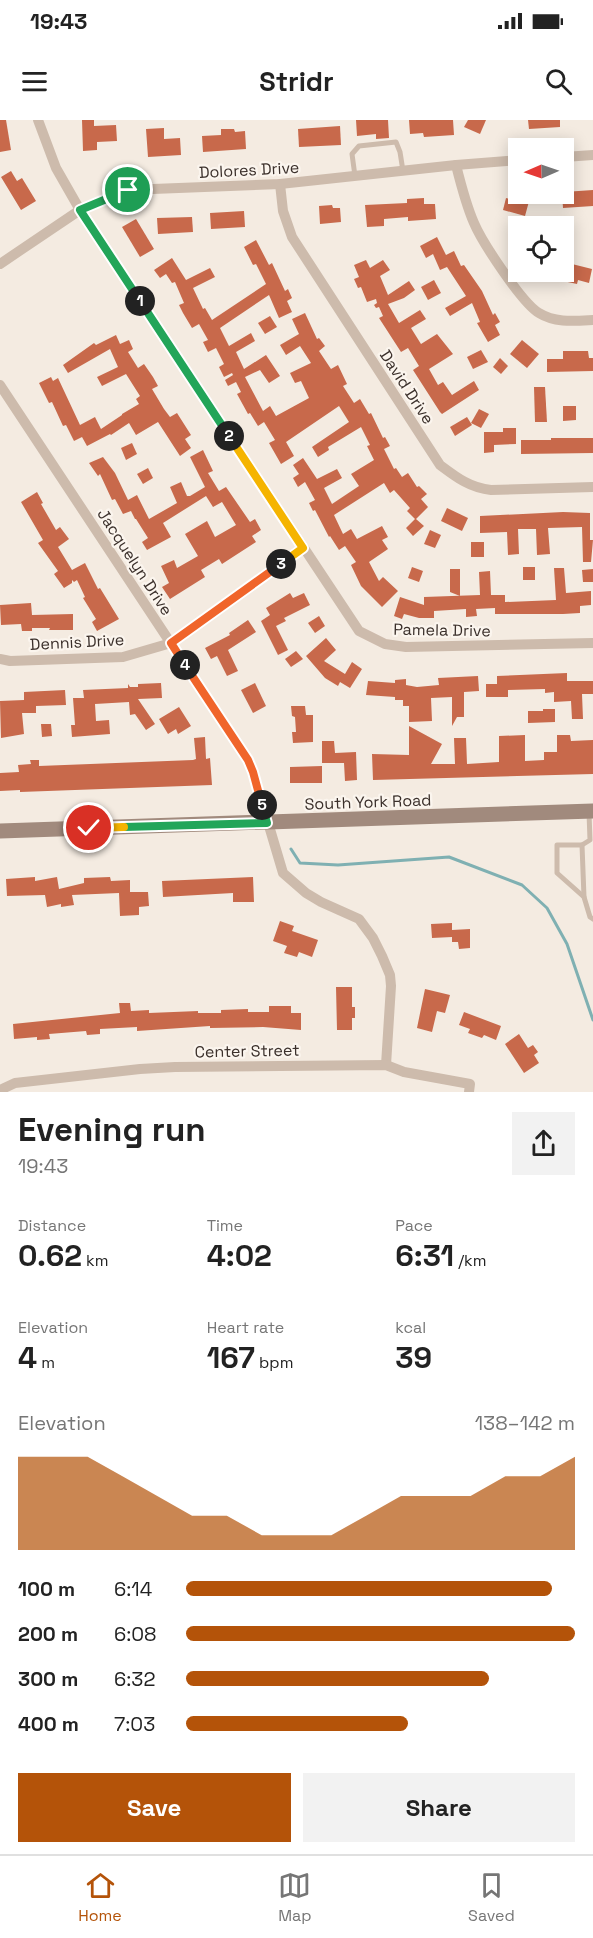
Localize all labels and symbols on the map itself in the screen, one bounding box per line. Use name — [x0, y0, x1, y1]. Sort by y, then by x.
north arrow — [508, 138, 574, 204]
street label: Dolores Drive — [198, 157, 300, 183]
pin — [102, 164, 153, 215]
pin: 1 — [125, 286, 155, 316]
street label: David Drive — [375, 346, 439, 428]
pin: 2 — [214, 421, 244, 451]
street label: Jacquelyn Drive — [93, 505, 177, 619]
pin: 3 — [266, 549, 296, 579]
street label: Pamela Drive — [393, 619, 491, 641]
street label: Dennis Drive — [29, 629, 125, 655]
pin: 4 — [170, 650, 200, 680]
street label: South York Road — [304, 789, 432, 815]
pin: 5 — [247, 790, 277, 820]
pin — [63, 802, 114, 853]
street label: Center Street — [194, 1040, 300, 1062]

